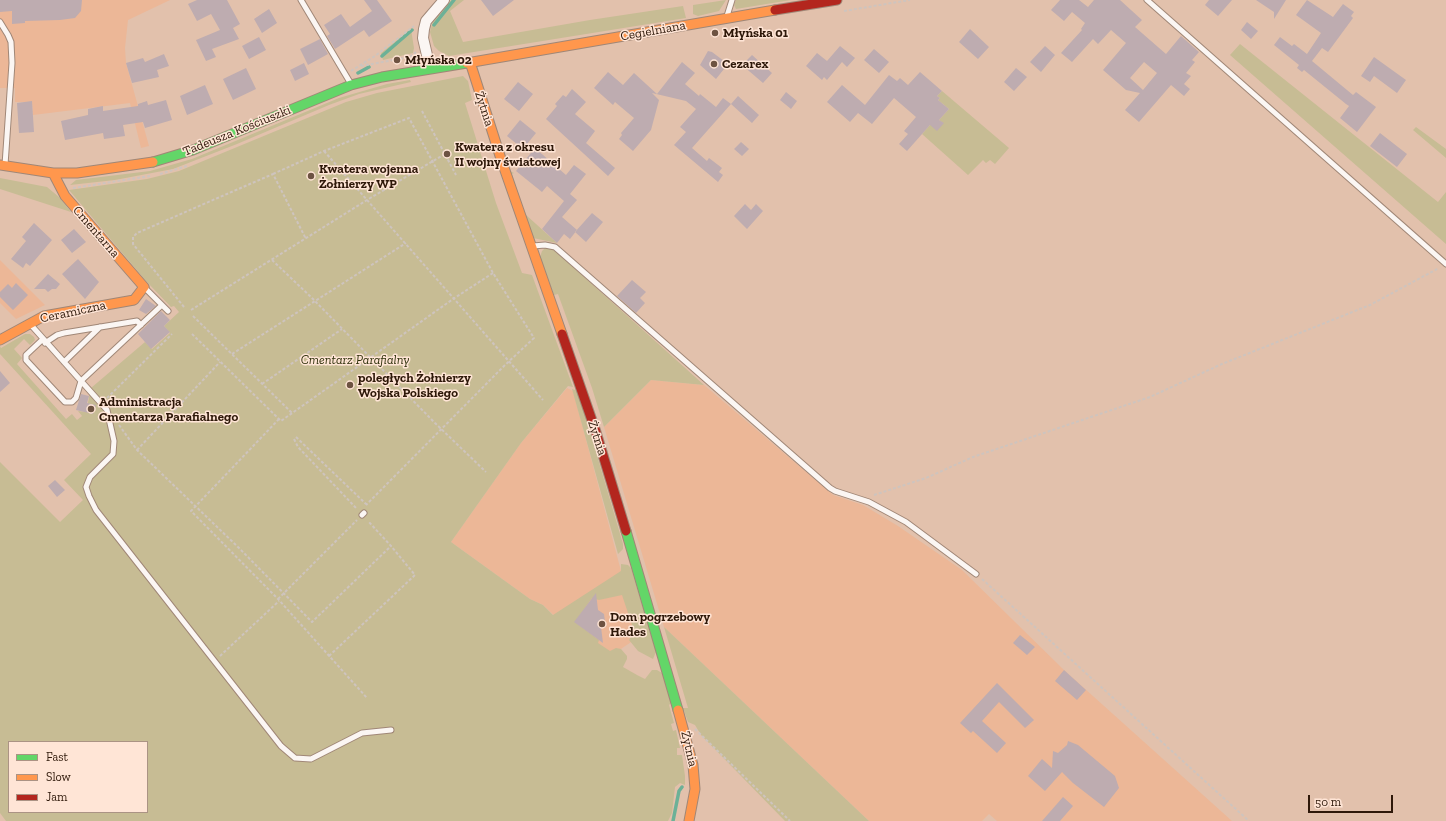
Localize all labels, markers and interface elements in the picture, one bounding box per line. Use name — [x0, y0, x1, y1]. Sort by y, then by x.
street label: Cegielniana — [619, 18, 687, 44]
place label: Młyńska 01 — [723, 25, 788, 41]
marker: Młyńska 01 — [710, 28, 720, 38]
place label: Młyńska 02 — [405, 52, 472, 68]
marker: Młyńska 02 — [392, 55, 402, 65]
place label: Cezarex — [722, 56, 768, 72]
marker: Cezarex — [709, 59, 719, 69]
street label: Żytnia — [471, 89, 497, 129]
street label: Tadeusza Kościuszki — [181, 102, 293, 160]
place label: Kwatera z okresu II wojny światowej — [455, 139, 561, 170]
marker: Kwatera z okresu II wojny światowej — [442, 149, 452, 159]
place label: Kwatera wojenna Żołnierzy WP — [319, 161, 418, 192]
marker: Kwatera wojenna Żołnierzy WP — [306, 171, 316, 181]
street label: Cmentarna — [69, 203, 123, 261]
street label: Ceramiczna — [39, 297, 107, 327]
park label: Cmentarz Parafialny — [301, 352, 409, 368]
place label: poległych Żołnierzy Wojska Polskiego — [358, 370, 471, 401]
marker: poległych Żołnierzy Wojska Polskiego — [345, 380, 355, 390]
place label: Administracja Cmentarza Parafialnego — [99, 394, 238, 425]
marker: Administracja Cmentarza Parafialnego — [86, 404, 96, 414]
street label: Żytnia — [584, 418, 610, 458]
place label: Dom pogrzebowy Hades — [610, 609, 710, 640]
marker: Dom pogrzebowy Hades — [597, 619, 607, 629]
street label: Żytnia — [677, 730, 701, 768]
legend — [8, 741, 148, 813]
text: Fast — [46, 750, 68, 764]
text: Slow — [46, 770, 71, 784]
scale bar — [1310, 787, 1395, 813]
text: Jam — [46, 790, 67, 804]
text: 50 m — [1315, 795, 1341, 809]

